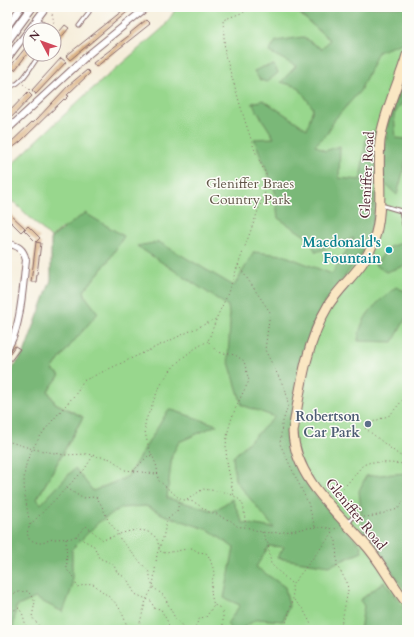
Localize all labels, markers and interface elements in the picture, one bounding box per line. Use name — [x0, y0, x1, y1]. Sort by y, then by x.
north arrow — [22, 22, 62, 62]
text: N — [26, 27, 44, 44]
street label: Gleniffer Road — [355, 130, 379, 219]
park label: Gleniffer Braes Country Park — [206, 174, 294, 209]
place label: Macdonald's Fountain — [302, 233, 381, 268]
marker: Macdonald's Fountain — [384, 245, 394, 255]
place label: Robertson Car Park — [295, 407, 360, 442]
marker: Robertson Car Park — [363, 419, 373, 429]
street label: Gleniffer Road — [321, 474, 391, 554]

